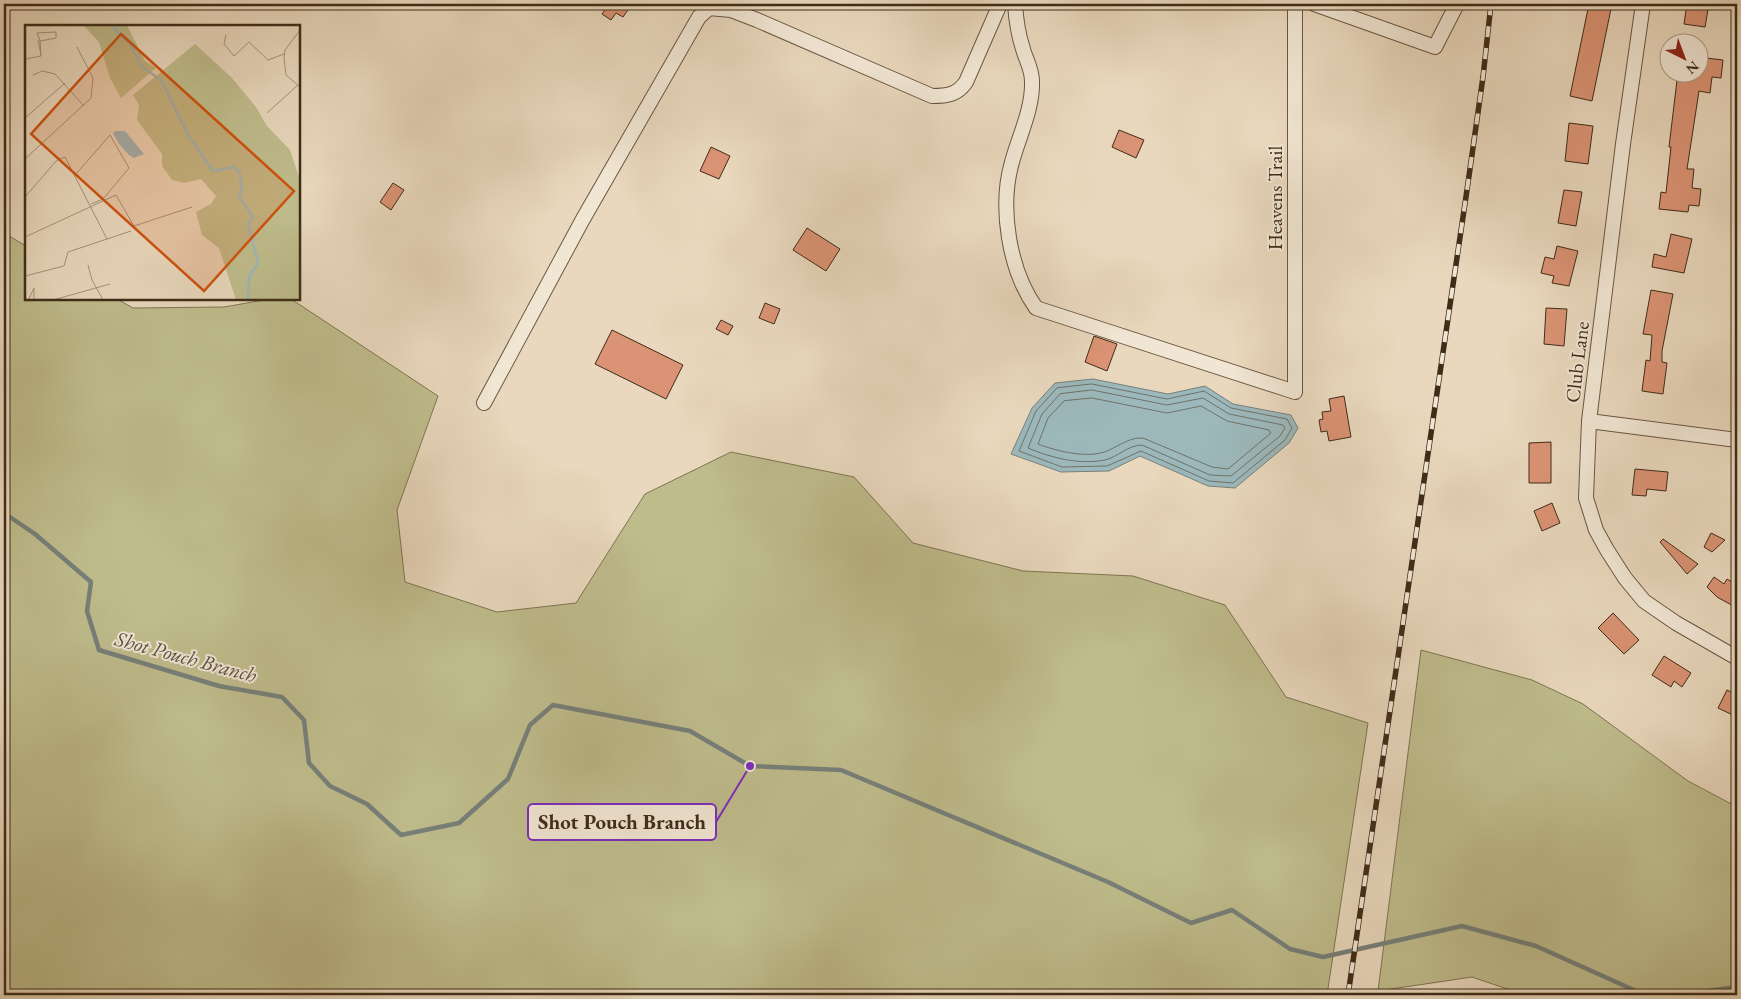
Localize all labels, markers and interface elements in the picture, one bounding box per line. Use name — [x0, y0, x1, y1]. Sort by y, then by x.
inset map — [25, 25, 300, 300]
north arrow — [1658, 32, 1708, 82]
text: N — [1682, 57, 1703, 79]
street label: Heavens Trail — [1262, 146, 1288, 250]
street label: Club Lane — [1559, 320, 1595, 404]
water label: Shot Pouch Branch — [111, 624, 260, 688]
callout: Shot Pouch Branch — [528, 804, 716, 840]
text: Shot Pouch Branch — [538, 808, 706, 835]

